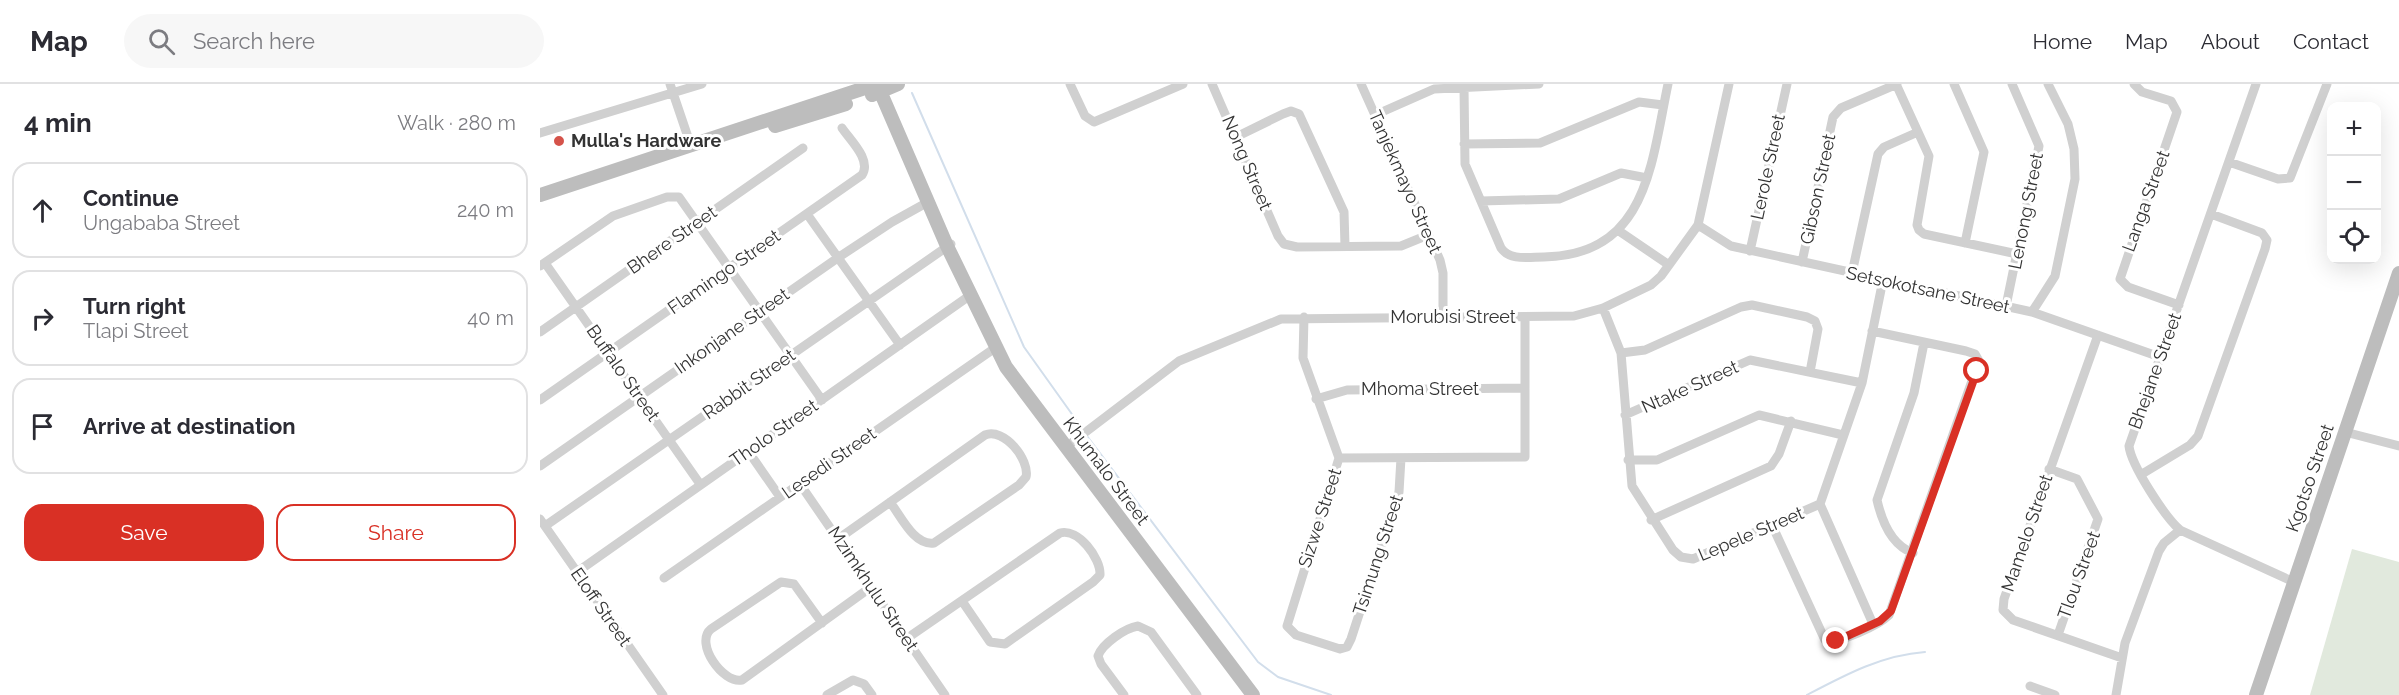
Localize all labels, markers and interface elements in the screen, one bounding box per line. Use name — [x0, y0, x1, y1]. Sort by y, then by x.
search box — [124, 14, 544, 68]
text: Map — [30, 25, 88, 58]
icon: search — [145, 25, 178, 58]
text: Search here — [193, 28, 315, 54]
text: Home — [2033, 29, 2092, 54]
text: Map — [2125, 29, 2168, 54]
text: About — [2201, 29, 2260, 54]
text: Contact — [2293, 29, 2369, 54]
map controls — [2327, 102, 2381, 264]
button: + — [2327, 102, 2381, 156]
street label: Tanjekmayo Street — [1364, 107, 1446, 257]
text: 4 min — [24, 108, 92, 138]
text: Walk · 280 m — [397, 111, 516, 135]
street label: Nong Street — [1218, 112, 1277, 213]
street label: Lerole Street — [1746, 112, 1789, 222]
place label: Mulla's Hardware — [571, 130, 721, 151]
street label: Gibson Street — [1796, 132, 1839, 246]
marker: Mulla's Hardware — [552, 134, 566, 148]
street label: Langa Street — [2117, 147, 2174, 254]
street label: Lenong Street — [2004, 151, 2047, 271]
button: − — [2327, 156, 2381, 210]
text: Continue — [83, 185, 179, 211]
icon: ahead — [26, 194, 59, 227]
text: 240 m — [457, 198, 514, 222]
street label: Bhere Street — [623, 201, 720, 278]
button: locate — [2327, 210, 2381, 264]
text: Ungababa Street — [83, 211, 240, 235]
street label: Flamingo Street — [663, 225, 784, 318]
street label: Setsokotsane Street — [1844, 262, 2012, 317]
street label: Inkonjane Street — [671, 283, 793, 378]
text: Turn right — [83, 293, 186, 319]
icon: right — [26, 302, 59, 335]
text: 40 m — [467, 306, 514, 330]
street label: Morubisi Street — [1390, 306, 1516, 327]
street label: Bhejane Street — [2124, 310, 2185, 432]
text: Tlapi Street — [83, 319, 189, 343]
street label: Buffalo Street — [582, 320, 664, 425]
street label: Rabbit Street — [698, 344, 799, 423]
street label: Ntake Street — [1638, 356, 1741, 417]
route start — [1963, 357, 1989, 383]
street label: Mhoma Street — [1361, 378, 1479, 399]
street label: Tholo Street — [726, 395, 822, 471]
icon: arrive — [26, 410, 59, 443]
text: Arrive at destination — [83, 413, 296, 439]
street label: Khumalo Street — [1059, 413, 1154, 529]
street label: Kgotso Street — [2281, 421, 2338, 535]
street label: Lesedi Street — [778, 423, 880, 503]
street label: Sizwe Street — [1294, 466, 1345, 570]
street label: Mamelo Street — [1997, 471, 2056, 594]
street label: Tsimung Street — [1348, 492, 1407, 618]
street label: Lepele Street — [1695, 502, 1807, 565]
button: Save — [24, 504, 264, 561]
button: Share — [276, 504, 516, 561]
street label: Mzimkhulu Street — [824, 522, 923, 655]
street label: Tlou Street — [2053, 528, 2104, 622]
street label: Eloff Street — [567, 563, 636, 650]
route end — [1822, 627, 1848, 653]

